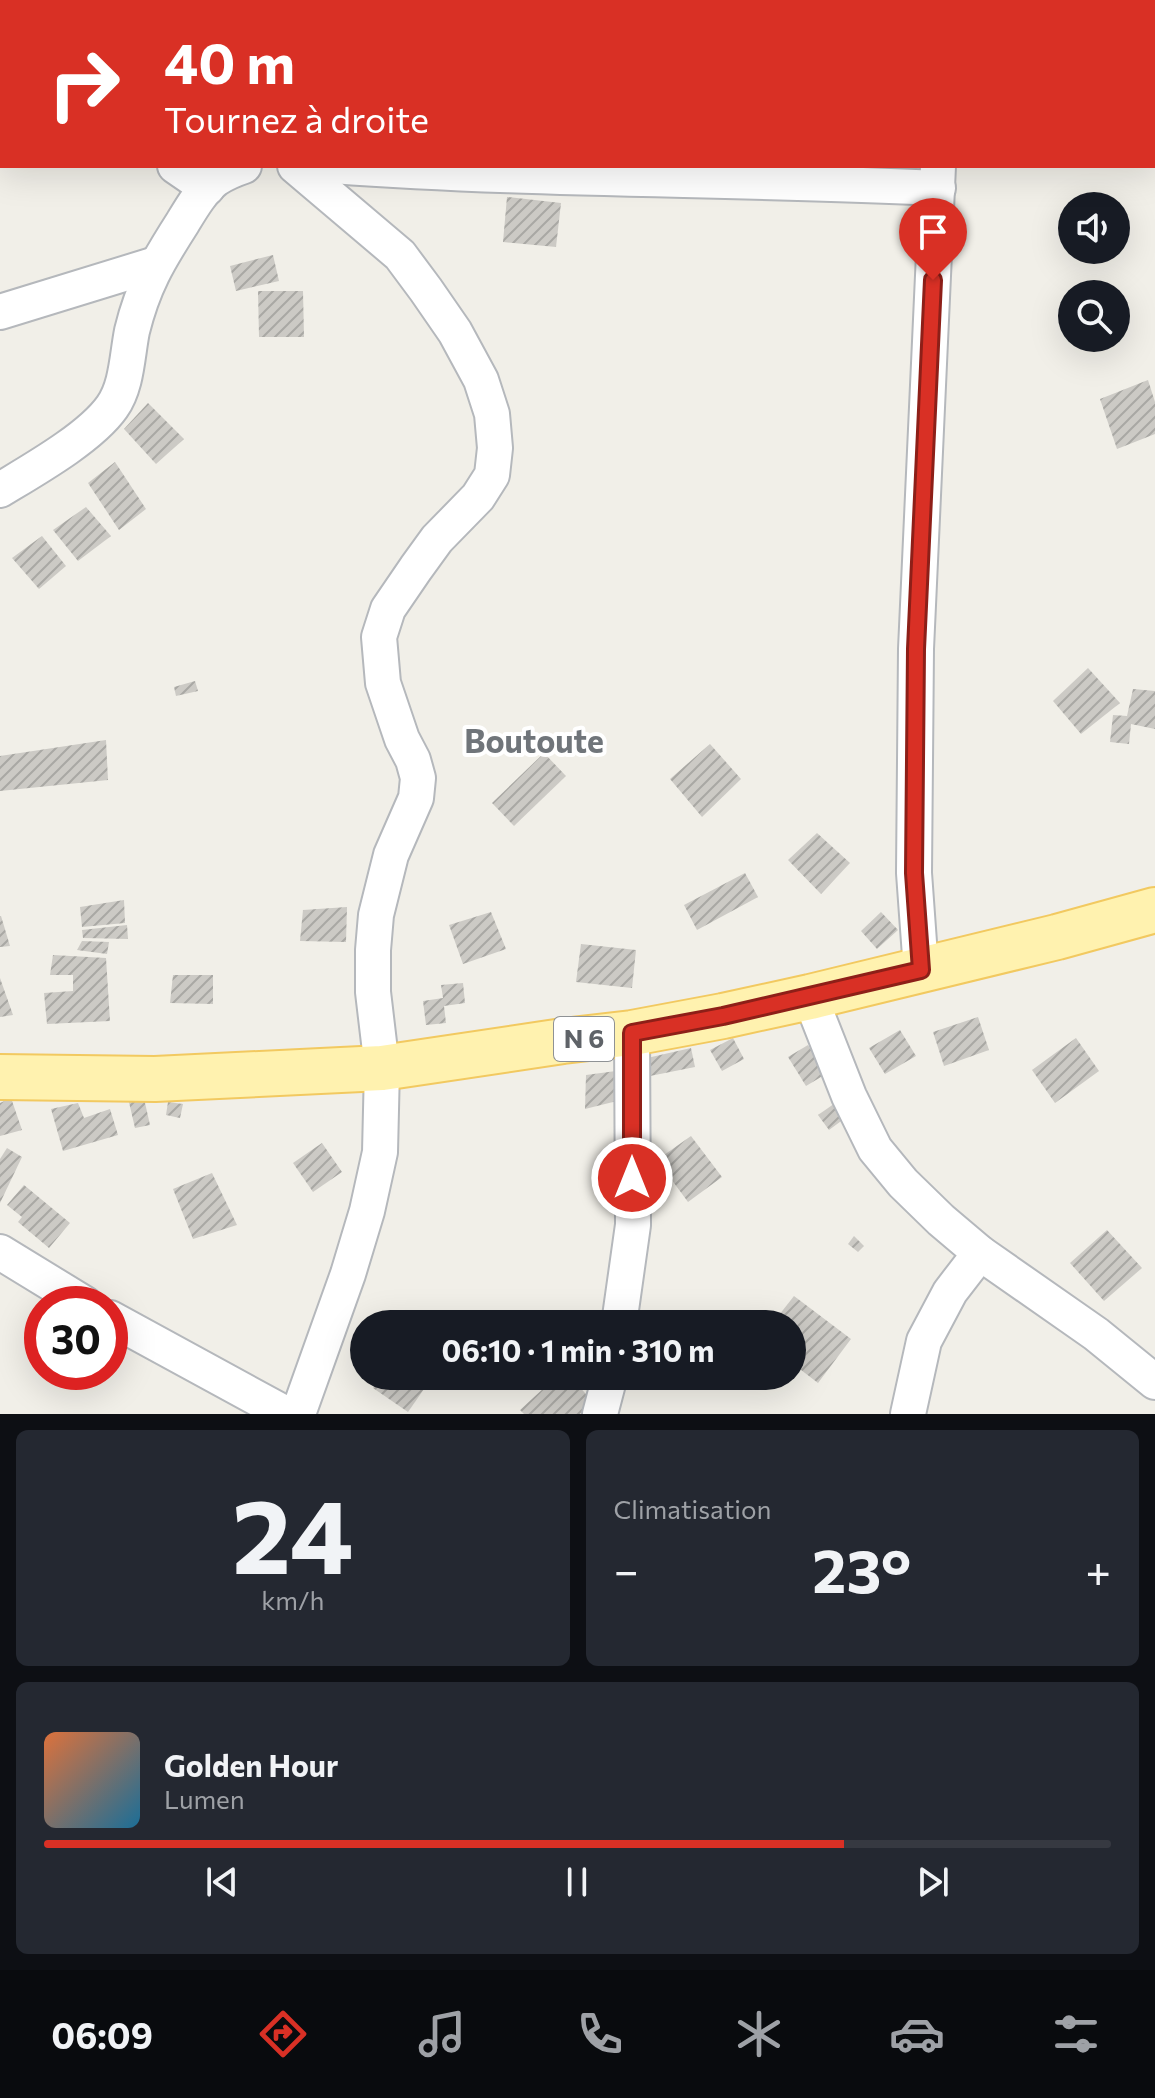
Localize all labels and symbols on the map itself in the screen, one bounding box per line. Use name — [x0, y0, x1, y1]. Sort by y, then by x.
pin — [899, 198, 967, 280]
district label: Boutoute — [464, 720, 604, 760]
road number: N 6 — [554, 1017, 614, 1061]
position arrow — [590, 1136, 674, 1220]
speed limit sign: 30 — [24, 1286, 128, 1390]

